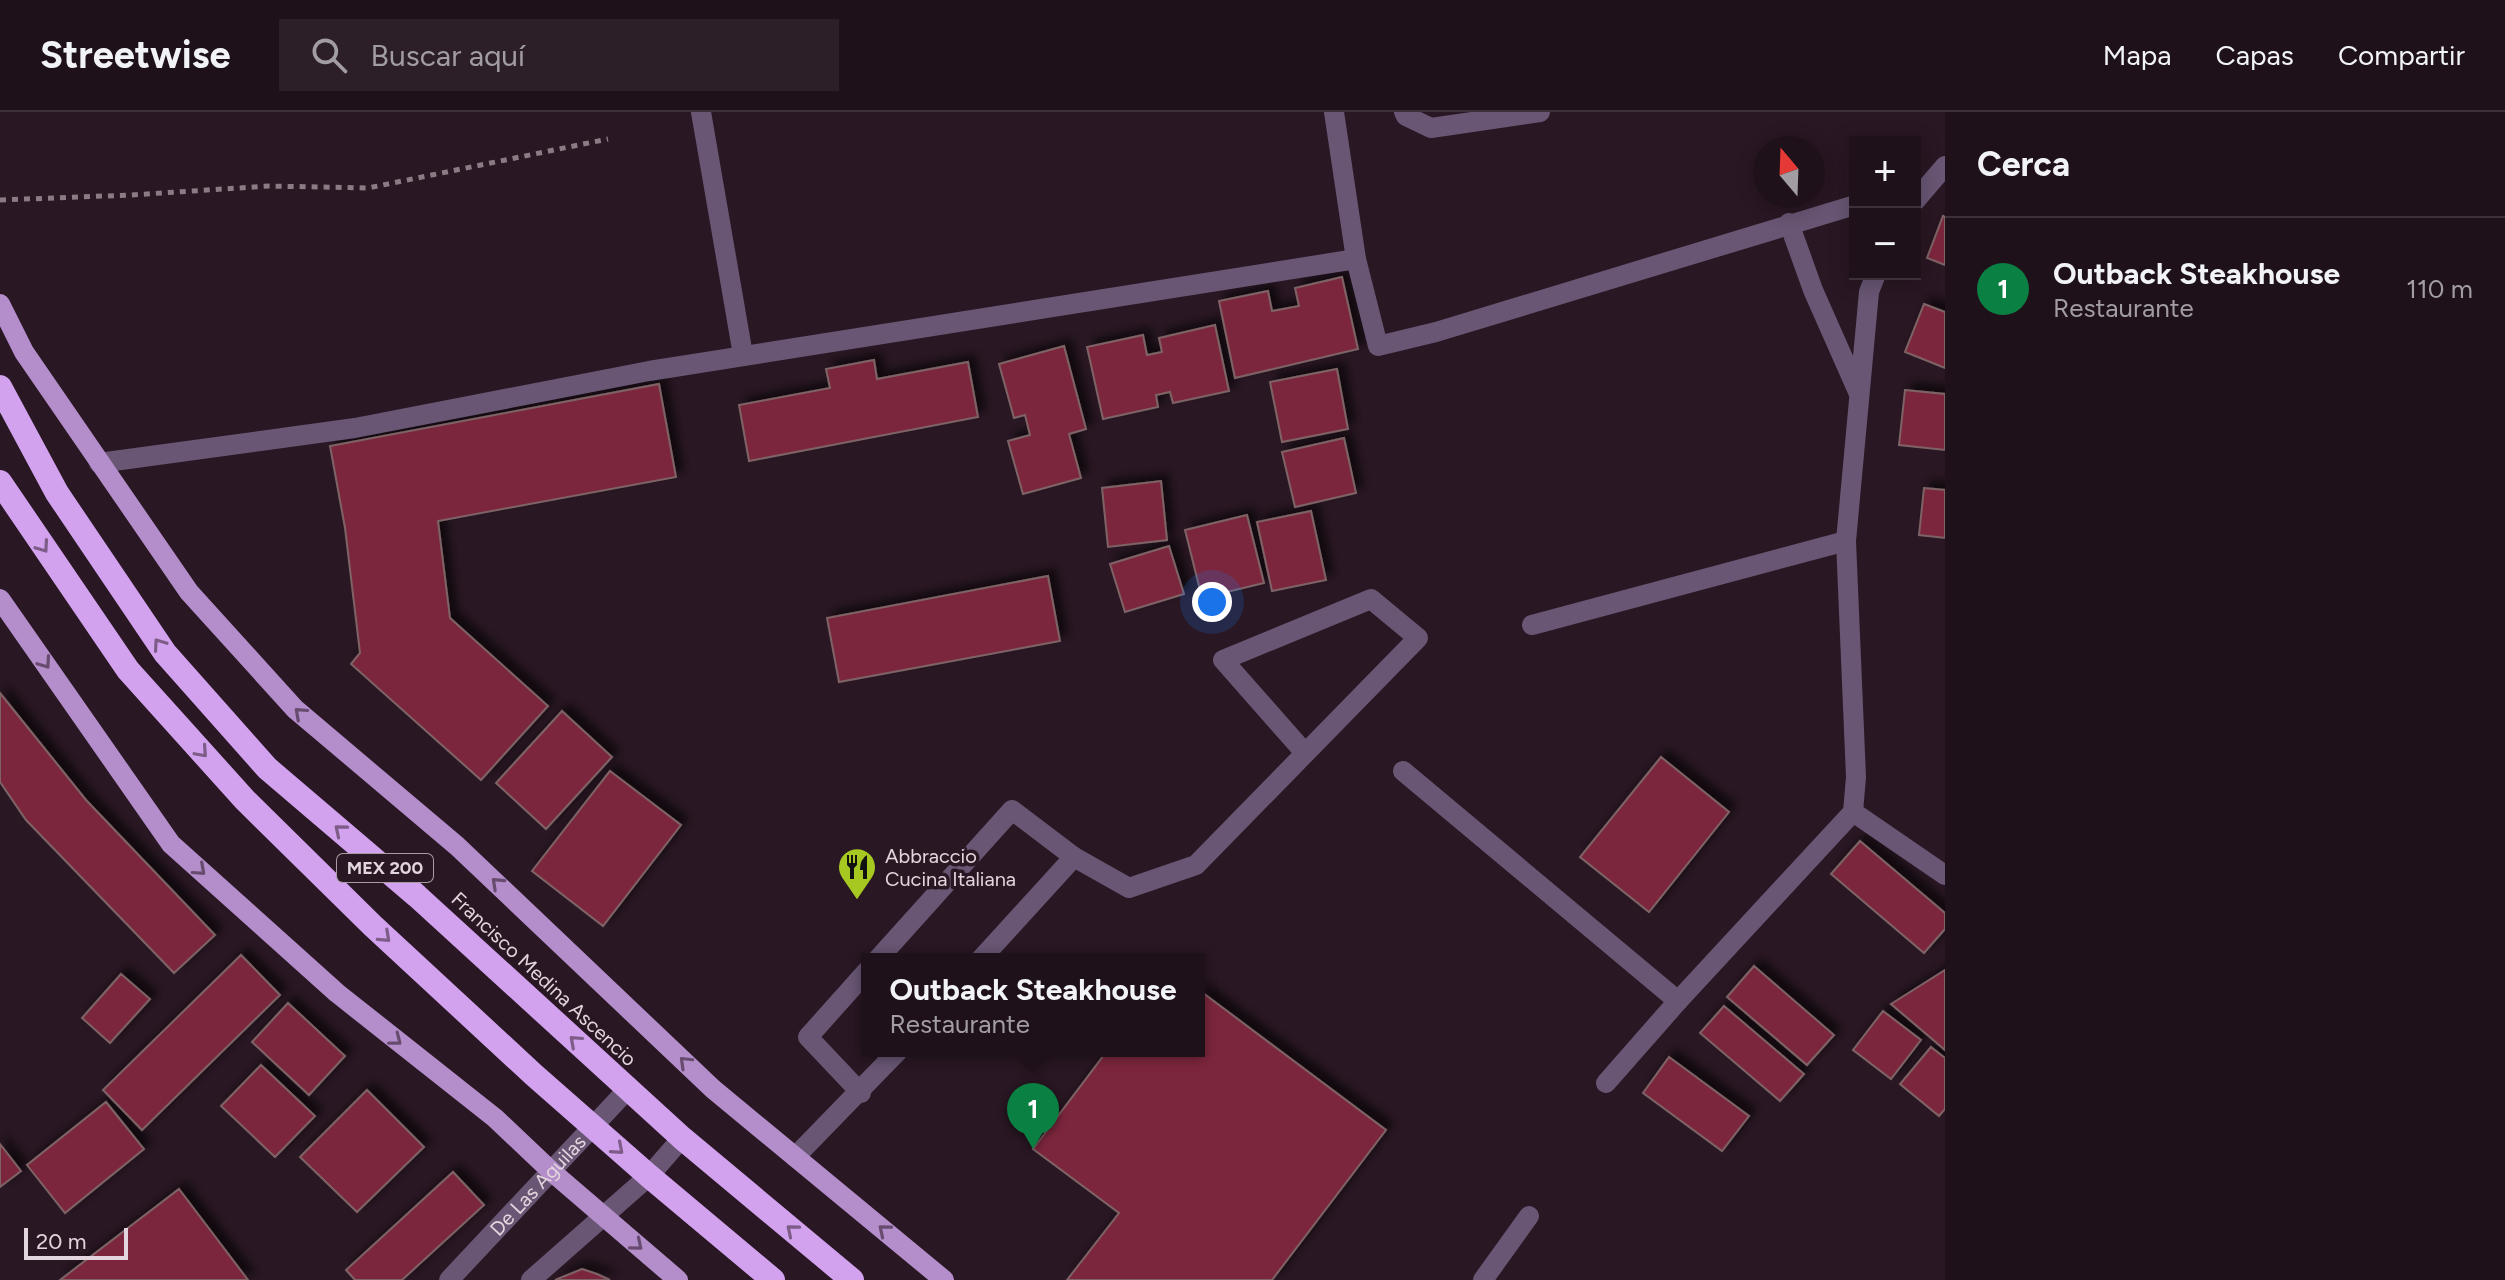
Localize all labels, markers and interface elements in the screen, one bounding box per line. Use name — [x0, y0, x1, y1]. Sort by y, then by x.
search box — [279, 19, 839, 91]
text: Streetwise — [40, 32, 231, 78]
icon: search — [307, 33, 351, 77]
text: Buscar aquí — [371, 37, 525, 74]
text: Mapa — [2103, 38, 2172, 72]
text: Capas — [2216, 38, 2294, 72]
text: Compartir — [2338, 38, 2465, 72]
north arrow — [1753, 136, 1825, 208]
map controls — [1849, 136, 1921, 280]
button: + — [1849, 136, 1921, 208]
text: Cerca — [1977, 144, 2070, 185]
button: − — [1849, 208, 1921, 280]
text: Outback Steakhouse — [2053, 255, 2340, 292]
text: 1 — [1998, 273, 2008, 305]
text: 110 m — [2406, 273, 2473, 305]
text: Restaurante — [2053, 292, 2194, 324]
one-way arrow — [33, 539, 48, 553]
your location — [1192, 582, 1232, 622]
one-way arrow — [153, 639, 168, 653]
one-way arrow — [35, 654, 50, 668]
one-way arrow — [295, 708, 309, 723]
one-way arrow — [193, 743, 207, 757]
one-way arrow — [334, 825, 349, 840]
place label: Abbraccio Cucina Italiana — [885, 844, 1016, 891]
restaurant icon: Abbraccio Cucina Italiana — [836, 846, 878, 901]
road number: MEX 200 — [337, 854, 433, 882]
one-way arrow — [191, 861, 205, 876]
one-way arrow — [491, 879, 506, 893]
street label: Francisco Medina Ascencio — [446, 887, 642, 1071]
one-way arrow — [375, 927, 390, 941]
popup — [861, 953, 1205, 1057]
text: Outback Steakhouse — [889, 971, 1177, 1008]
text: Restaurante — [889, 1008, 1030, 1040]
one-way arrow — [387, 1031, 402, 1045]
one-way arrow — [569, 1036, 584, 1050]
one-way arrow — [680, 1058, 695, 1072]
pin: 1 — [1007, 1083, 1059, 1149]
street label: De Las Aguilas — [485, 1130, 591, 1241]
one-way arrow — [609, 1140, 624, 1154]
scale bar — [24, 1224, 128, 1260]
one-way arrow — [787, 1225, 802, 1239]
one-way arrow — [878, 1225, 893, 1240]
text: 20 m — [36, 1228, 87, 1255]
one-way arrow — [628, 1235, 642, 1250]

